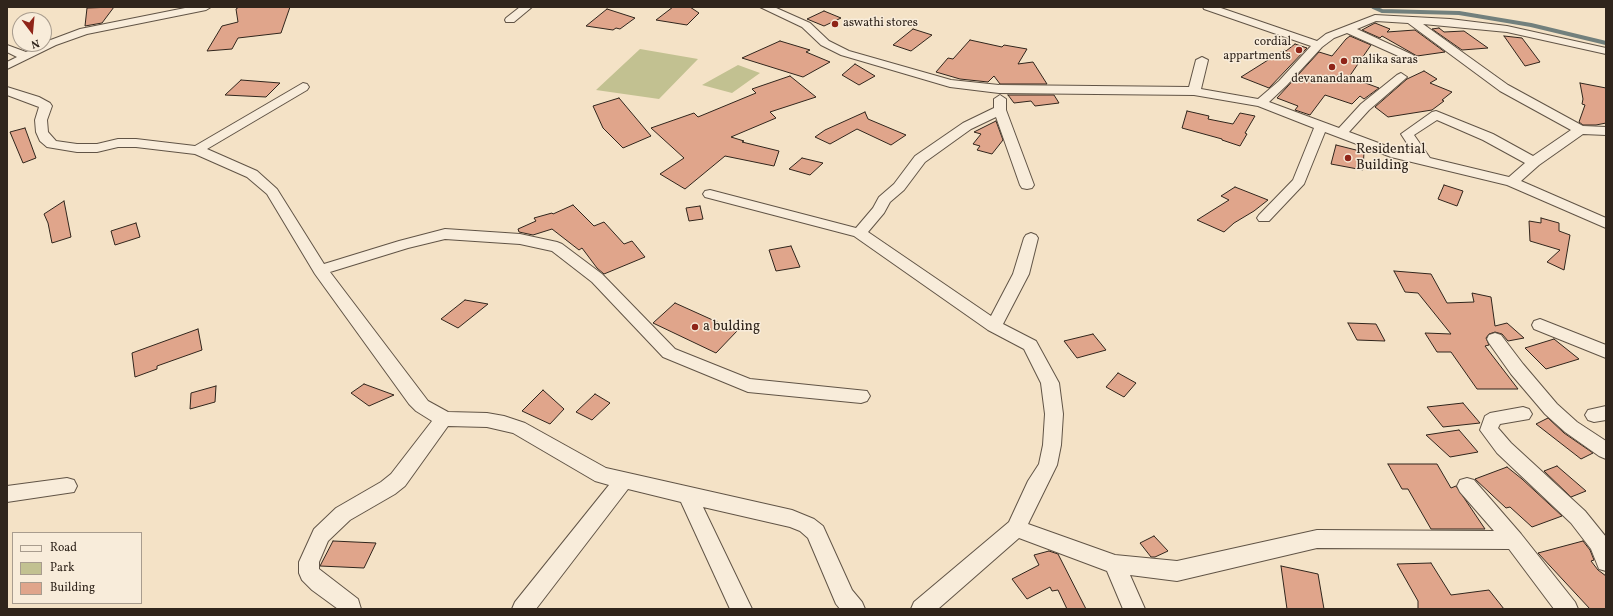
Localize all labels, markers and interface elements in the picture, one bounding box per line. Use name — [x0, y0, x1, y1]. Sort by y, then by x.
north arrow — [12, 12, 52, 52]
place label: aswathi stores — [843, 17, 918, 31]
marker: aswathi stores — [830, 19, 840, 29]
text: N — [29, 35, 41, 51]
place label: cordial appartments — [1223, 36, 1291, 64]
marker: cordial appartments — [1294, 45, 1304, 55]
place label: malika saras — [1352, 54, 1418, 68]
marker: malika saras — [1339, 56, 1349, 66]
marker: devanandanam — [1327, 62, 1337, 72]
place label: devanandanam — [1291, 73, 1373, 87]
place label: Residential Building — [1356, 142, 1425, 174]
marker: Residential Building — [1343, 153, 1353, 163]
place label: a bulding — [703, 319, 760, 335]
marker: a bulding — [690, 322, 700, 332]
legend — [12, 532, 142, 604]
text: Road — [50, 540, 77, 556]
text: Park — [50, 560, 75, 576]
text: Building — [50, 580, 95, 596]

